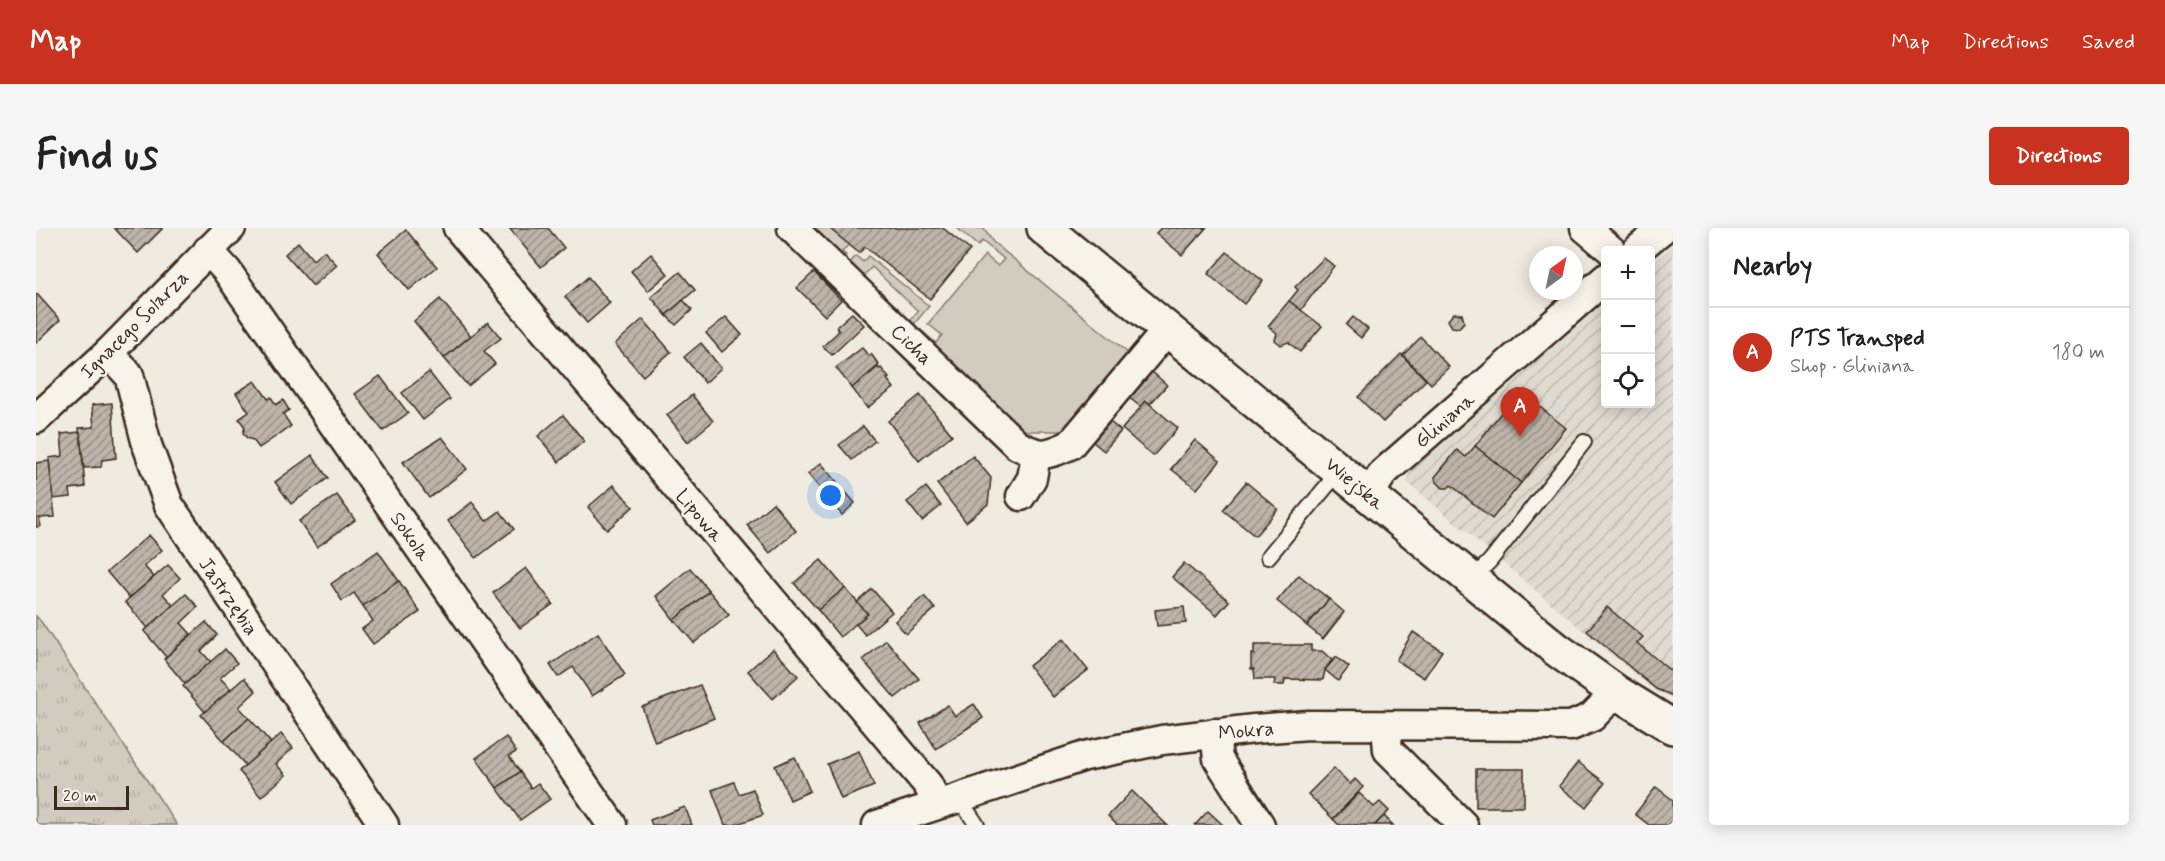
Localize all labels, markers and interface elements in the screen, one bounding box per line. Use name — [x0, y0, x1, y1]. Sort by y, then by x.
text: Map — [30, 24, 81, 61]
text: Map — [1891, 28, 1930, 56]
text: Directions — [1963, 28, 2049, 56]
text: Saved — [2082, 28, 2135, 56]
button: Directions — [1989, 127, 2129, 185]
text: Find us — [36, 129, 158, 184]
north arrow — [1529, 246, 1583, 300]
map controls — [1601, 246, 1655, 408]
button: + — [1601, 246, 1655, 300]
text: Nearby — [1733, 250, 1812, 284]
street label: Ignacego Solarza — [75, 265, 195, 385]
button: − — [1601, 300, 1655, 354]
street label: Cicha — [884, 318, 938, 372]
text: PTS Transped — [1790, 325, 1925, 353]
text: A — [1746, 339, 1759, 366]
text: 180 m — [2052, 339, 2105, 366]
text: Shop · Gliniana — [1790, 353, 1914, 380]
button: locate — [1601, 354, 1655, 408]
street label: Gliniana — [1409, 387, 1482, 455]
pin: A — [1500, 388, 1540, 437]
street label: Wiejska — [1319, 451, 1390, 517]
your location — [816, 481, 845, 510]
street label: Lipowa — [669, 484, 730, 549]
street label: Sokola — [383, 507, 437, 568]
street label: Jastrzębia — [192, 552, 264, 641]
street label: Mokra — [1217, 716, 1275, 747]
scale bar — [54, 783, 129, 810]
text: 20 m — [63, 786, 97, 807]

